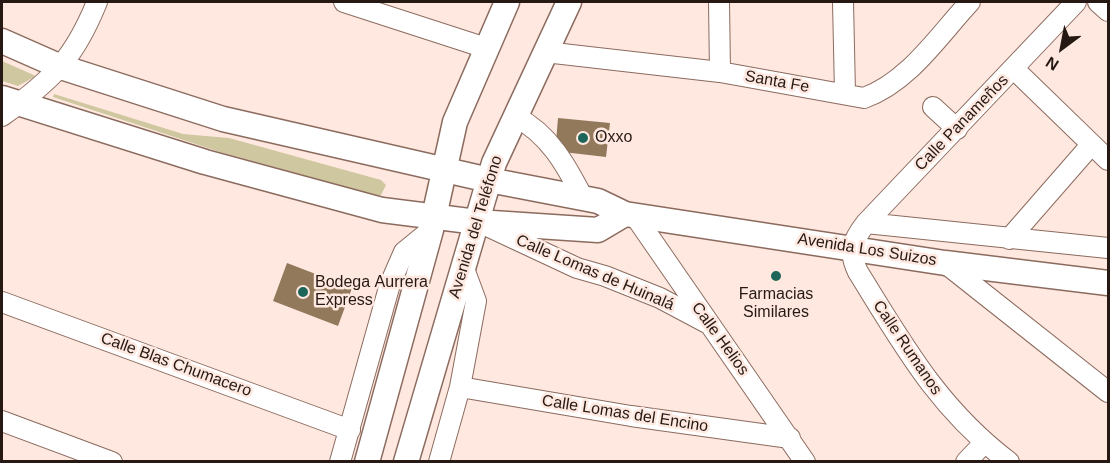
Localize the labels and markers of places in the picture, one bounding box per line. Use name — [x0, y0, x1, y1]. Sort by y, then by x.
place label: Oxxo — [595, 128, 632, 148]
marker: Oxxo — [576, 131, 590, 145]
marker: Farmacias Similares — [769, 269, 783, 283]
place label: Bodega Aurrera Express — [315, 273, 428, 311]
marker: Bodega Aurrera Express — [296, 285, 310, 299]
place label: Farmacias Similares — [739, 285, 813, 323]

